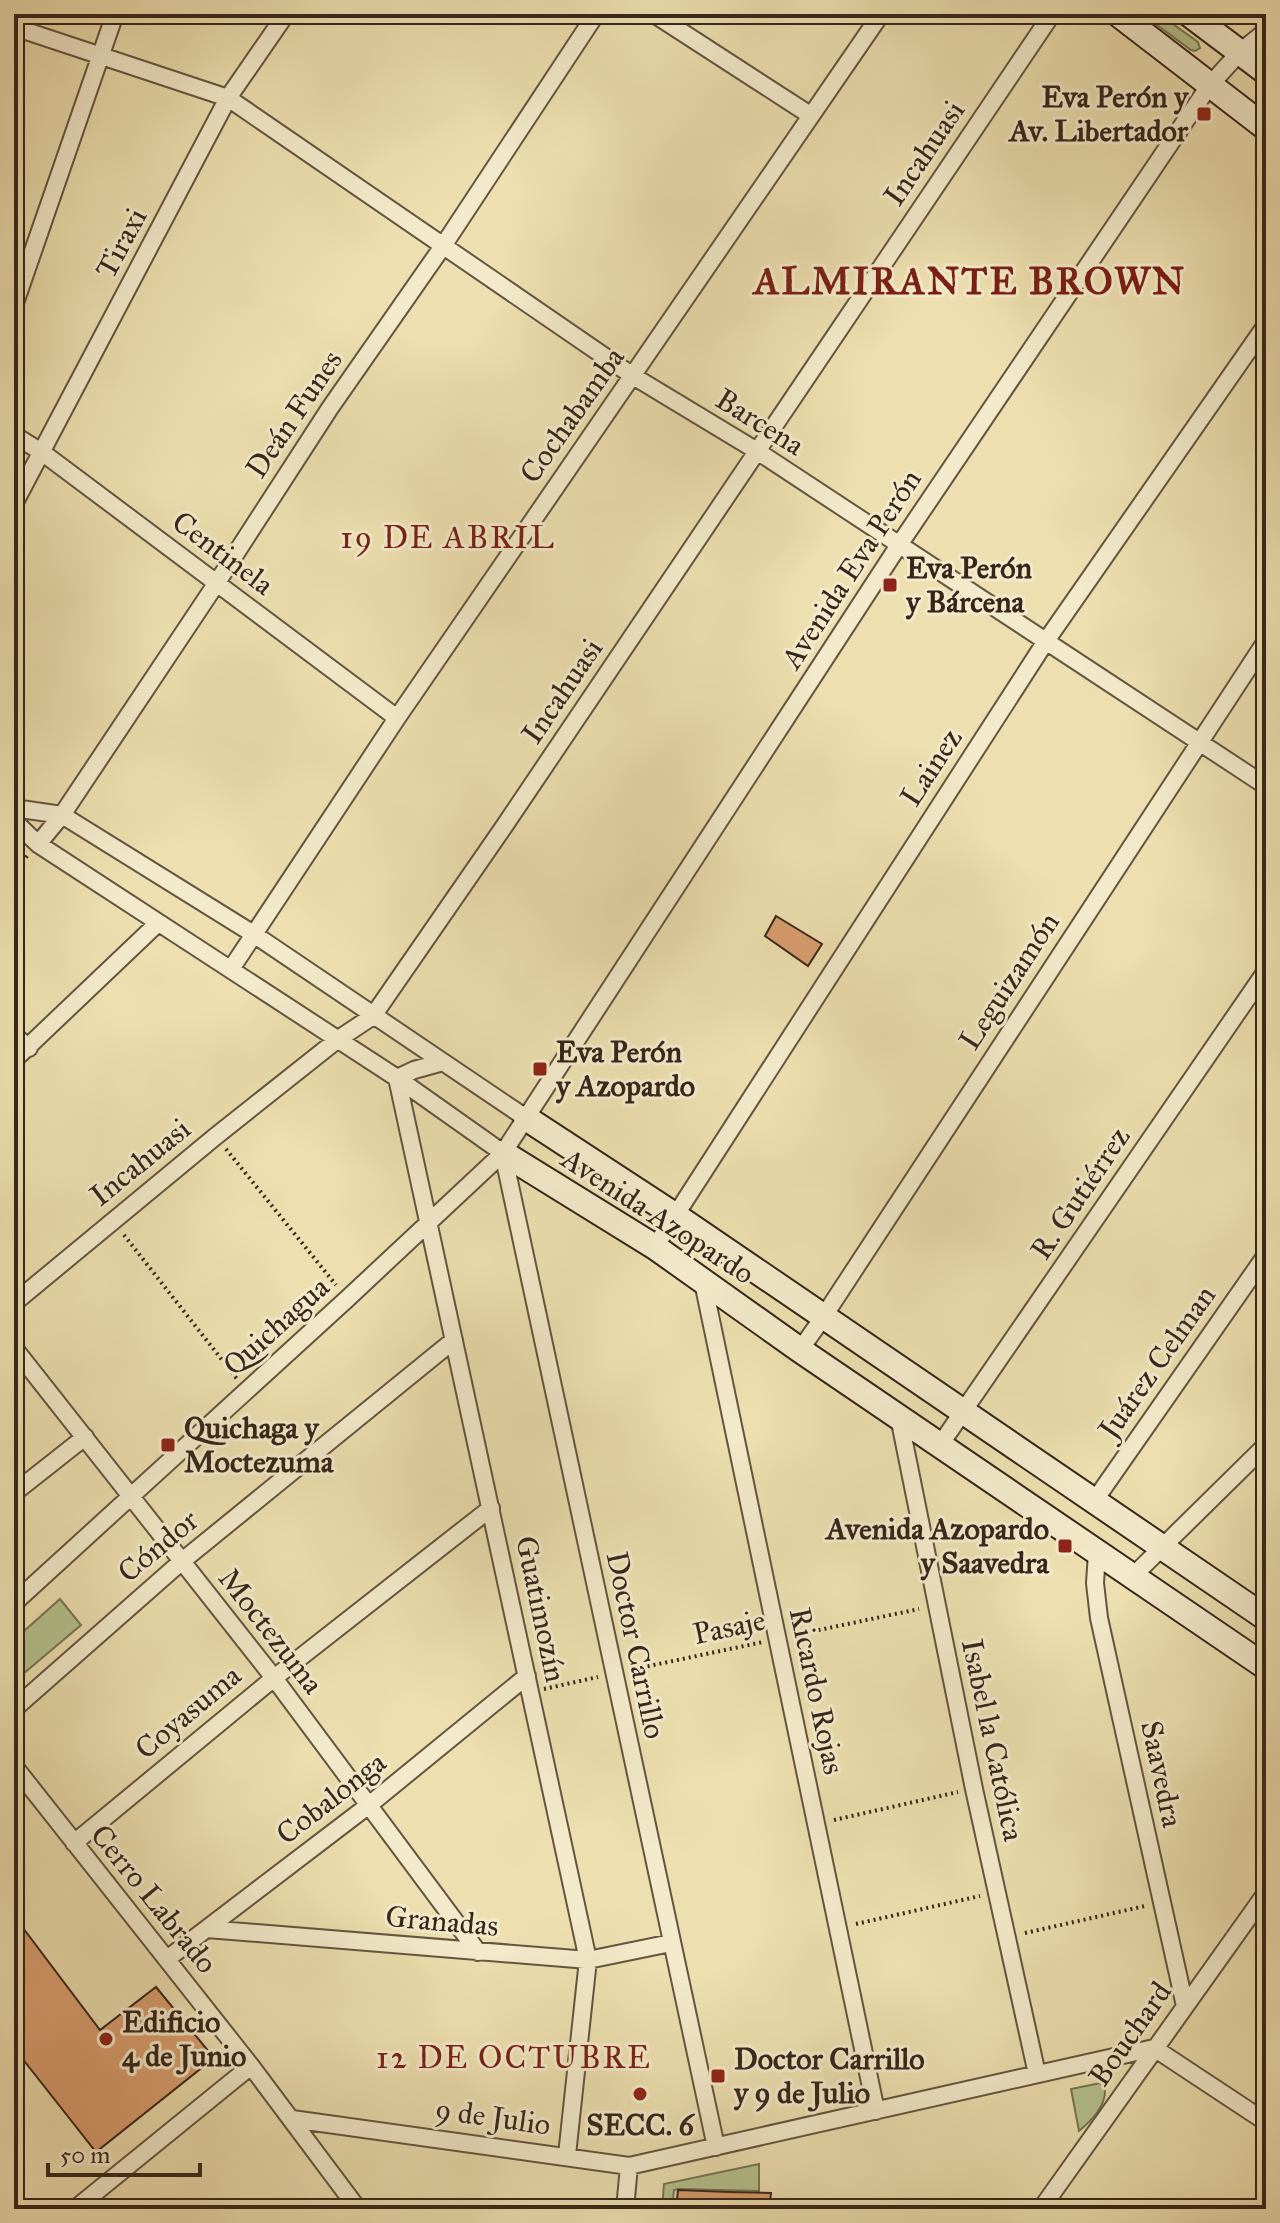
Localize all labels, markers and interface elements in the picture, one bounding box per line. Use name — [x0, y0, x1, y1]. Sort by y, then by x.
place label: Eva Perón y Av. Libertador — [1007, 79, 1189, 149]
street label: Incahuasi — [876, 94, 972, 212]
marker: Eva Perón y Av. Libertador — [1195, 105, 1213, 123]
street label: Tiraxi — [88, 202, 154, 284]
district label: ALMIRANTE BROWN — [752, 258, 1186, 304]
street label: Cochabamba — [512, 340, 632, 490]
street label: Deán Funes — [238, 343, 350, 485]
street label: Barcena — [709, 381, 811, 463]
street label: Avenida Eva Perón — [772, 463, 929, 677]
street label: Centinela — [165, 503, 281, 603]
district label: 19 DE ABRIL — [340, 518, 556, 557]
place label: Eva Perón y Bárcena — [905, 550, 1033, 620]
marker: Eva Perón y Bárcena — [881, 576, 899, 594]
street label: Incahuasi — [514, 632, 610, 750]
street label: Lainez — [893, 721, 969, 813]
street label: Leguizamón — [951, 906, 1067, 1056]
place label: Eva Perón y Azopardo — [555, 1034, 695, 1104]
marker: Eva Perón y Azopardo — [531, 1060, 549, 1078]
street label: Incahuasi — [83, 1111, 197, 1213]
street label: R. Gutiérrez — [1023, 1120, 1138, 1266]
street label: Avenida Azopardo — [553, 1139, 761, 1292]
street label: Quichagua — [216, 1269, 337, 1383]
street label: Juárez Celman — [1089, 1278, 1223, 1448]
place label: Quichaga y Moctezuma — [184, 1410, 335, 1480]
marker: Quichaga y Moctezuma — [159, 1436, 177, 1454]
street label: Cóndor — [111, 1502, 206, 1590]
place label: Avenida Azopardo y Saavedra — [824, 1511, 1050, 1581]
street label: Guatimozín — [508, 1533, 574, 1685]
marker: Avenida Azopardo y Saavedra — [1056, 1537, 1074, 1555]
street label: Doctor Carrillo — [599, 1548, 673, 1742]
street label: Moctezuma — [211, 1561, 331, 1701]
street label: Pasaje — [690, 1602, 768, 1652]
street label: Ricardo Rojas — [782, 1604, 852, 1778]
street label: Isabel la Católica — [954, 1636, 1032, 1845]
street label: Coyasuma — [128, 1657, 248, 1767]
street label: Saavedra — [1133, 1718, 1191, 1831]
street label: Cobalonga — [269, 1744, 393, 1852]
street label: Cerro Labrado — [83, 1817, 225, 1981]
street label: Granadas — [384, 1898, 500, 1944]
street label: Bouchard — [1081, 1975, 1179, 2093]
place label: Edificio 4 de Junio — [122, 2004, 246, 2075]
marker: Edificio 4 de Junio — [97, 2030, 115, 2048]
district label: 12 DE OCTUBRE — [376, 2038, 652, 2077]
place label: Doctor Carrillo y 9 de Julio — [733, 2041, 925, 2112]
marker: Doctor Carrillo y 9 de Julio — [709, 2067, 727, 2085]
marker: SECC. 6 — [631, 2085, 649, 2103]
street label: 9 de Julio — [433, 2091, 553, 2144]
place label: SECC. 6 — [586, 2107, 695, 2143]
scale bar — [48, 2127, 200, 2177]
text: 50 m — [60, 2140, 110, 2170]

